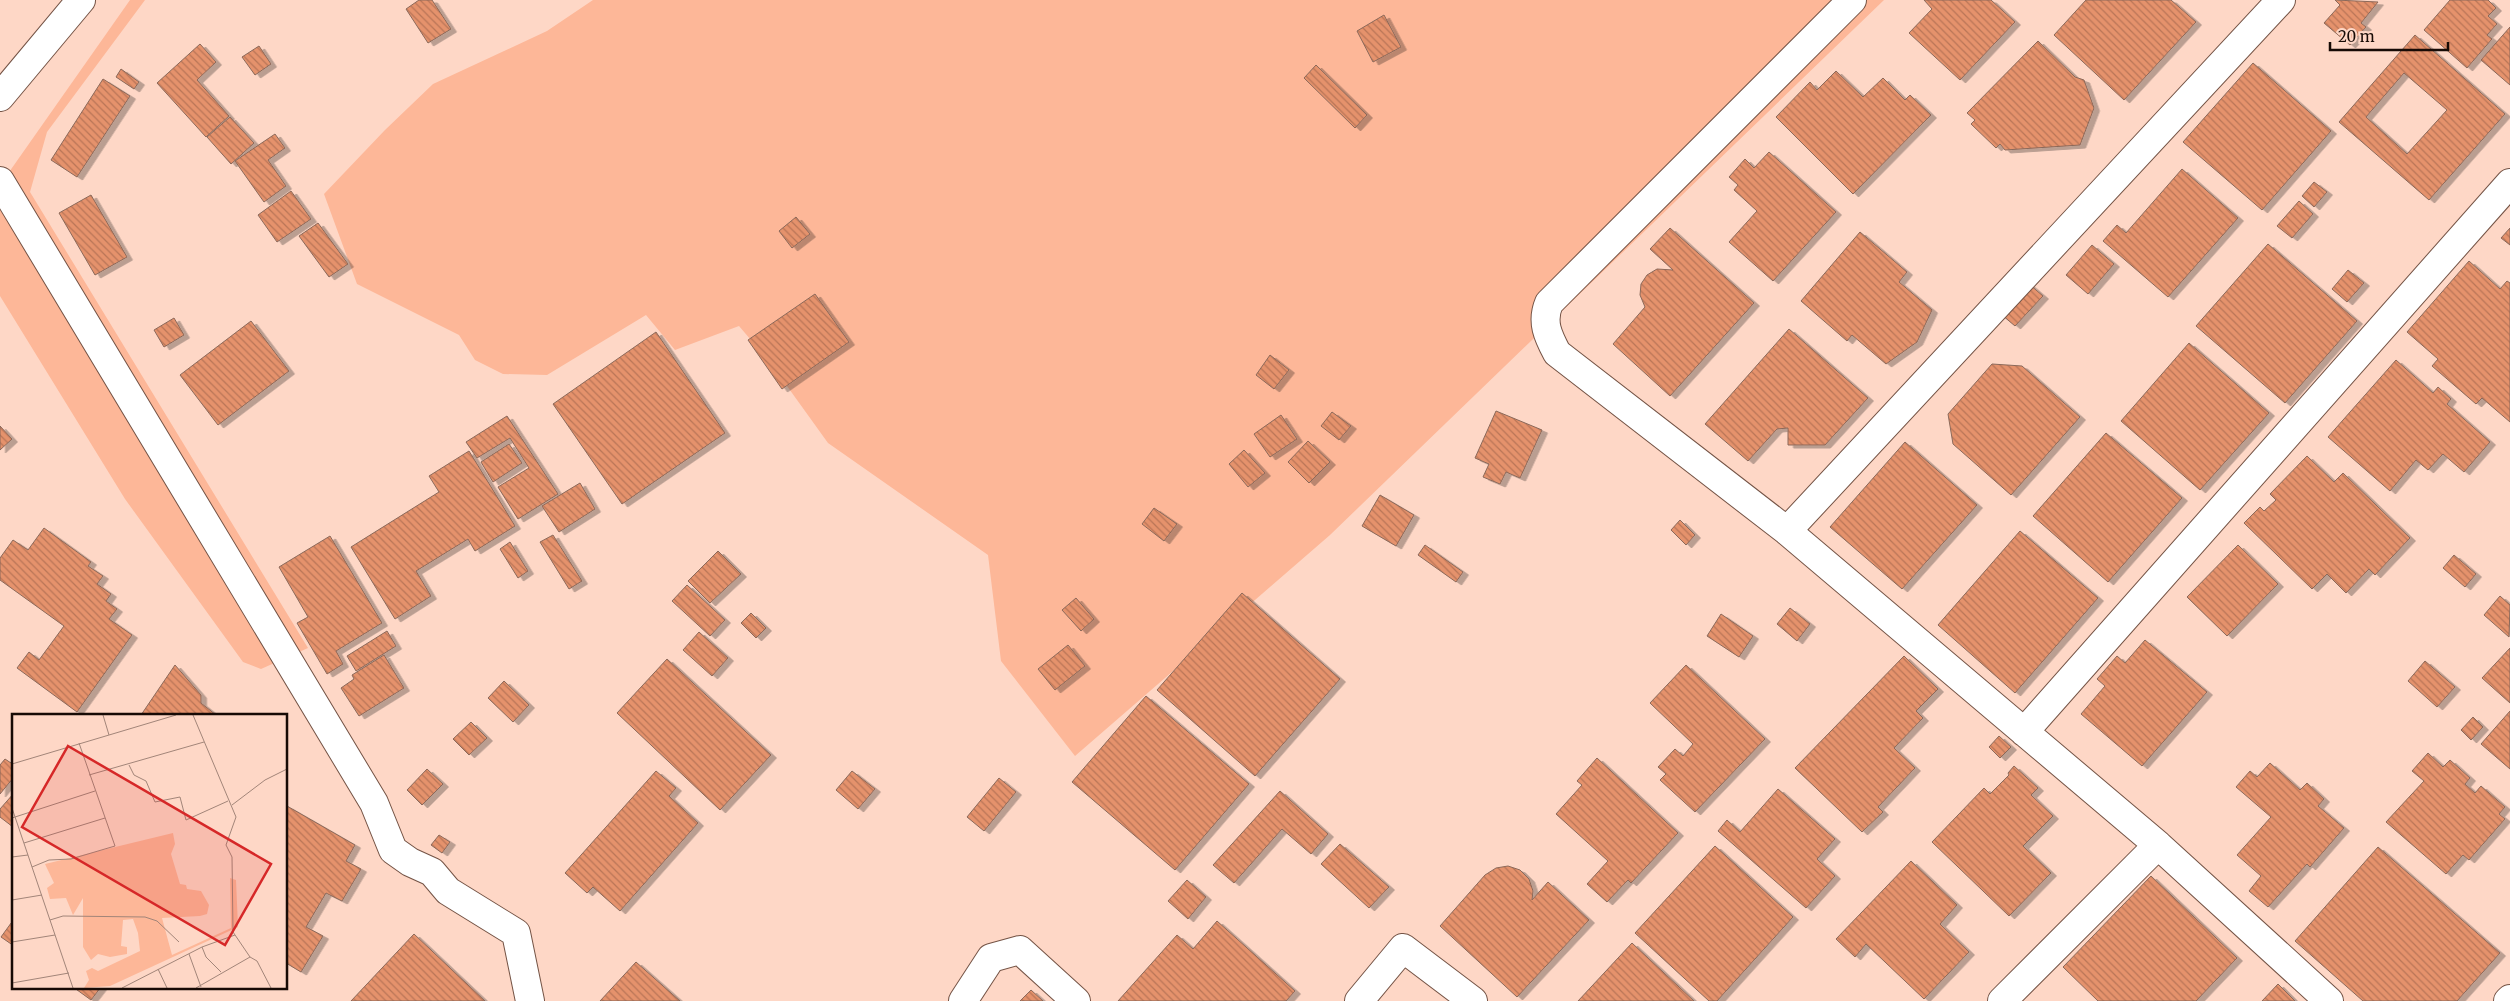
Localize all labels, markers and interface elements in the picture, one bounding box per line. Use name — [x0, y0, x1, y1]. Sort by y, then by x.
scale bar — [2330, 20, 2448, 52]
text: 20 m — [2338, 27, 2375, 46]
inset map — [12, 714, 288, 988]

